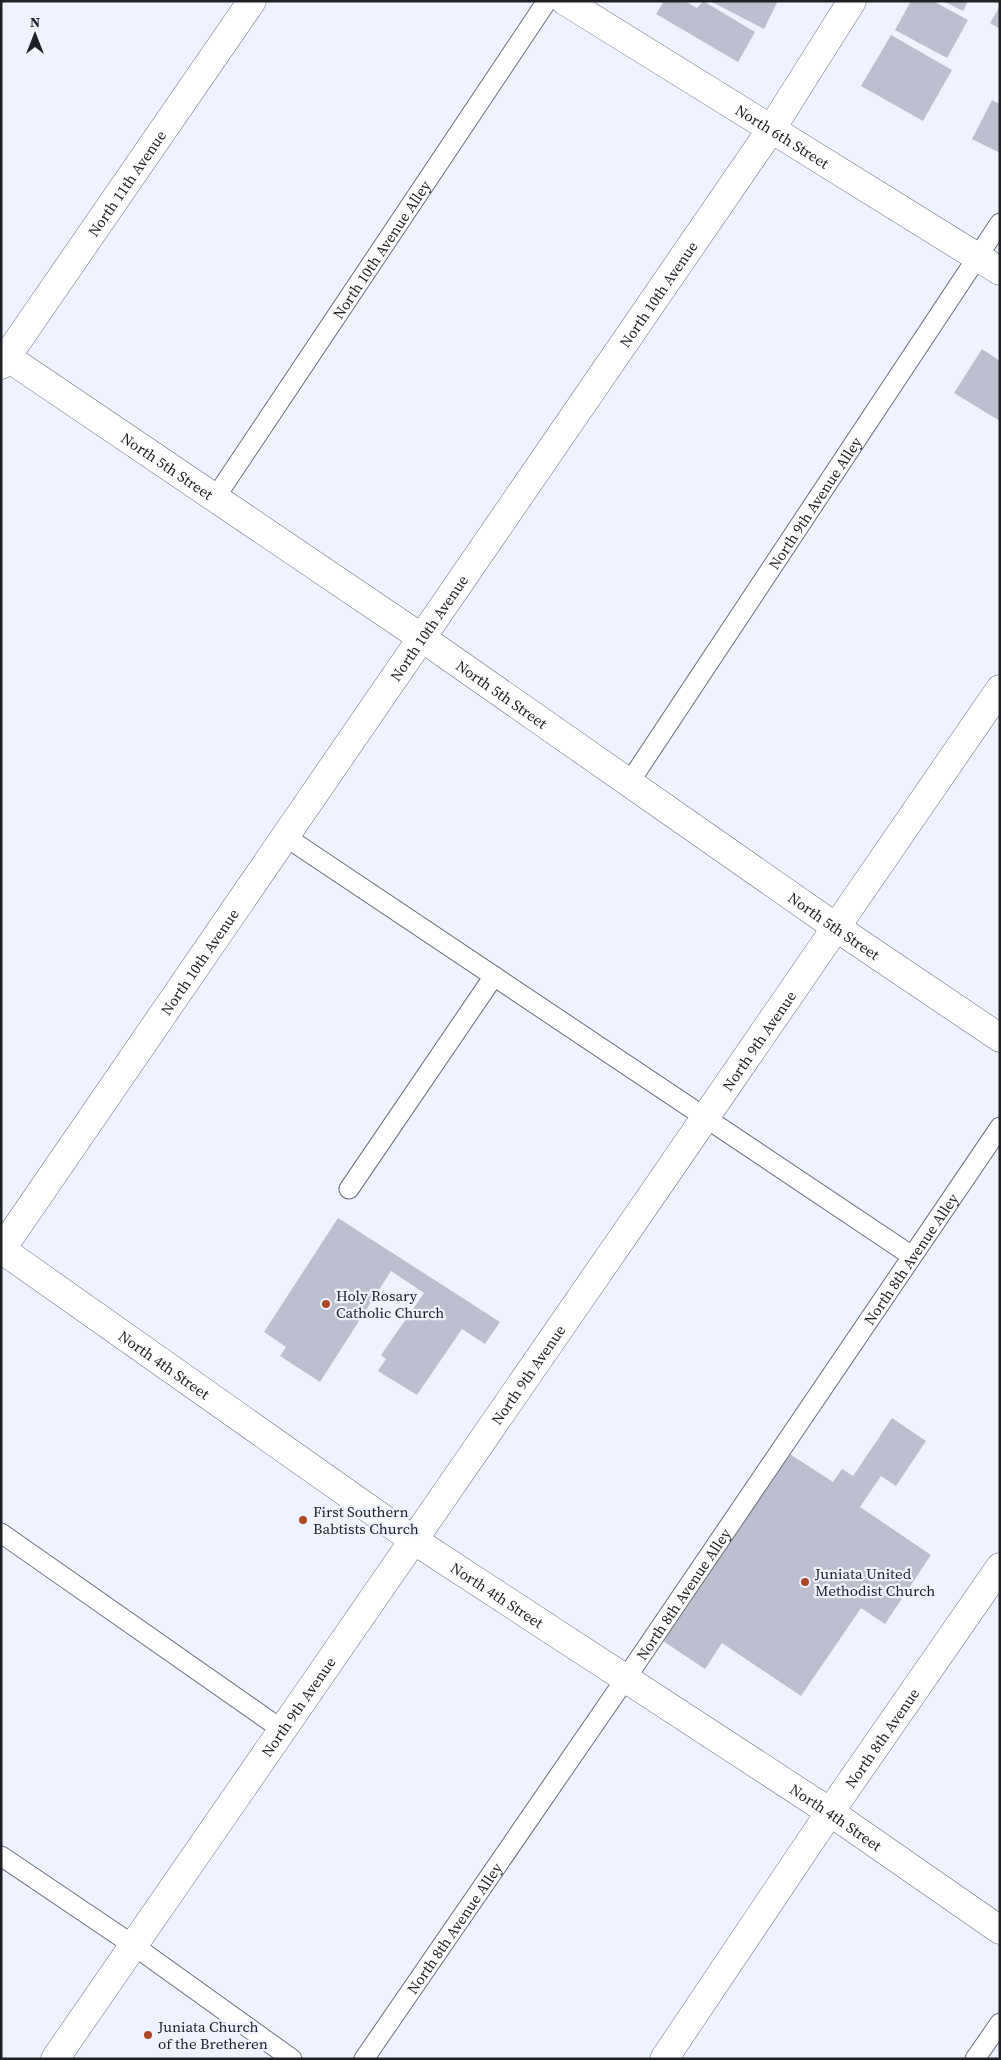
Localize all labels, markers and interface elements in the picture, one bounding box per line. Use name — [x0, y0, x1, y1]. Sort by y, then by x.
north arrow — [10, 10, 60, 60]
text: N — [30, 12, 40, 32]
street label: North 6th Street — [732, 99, 834, 173]
street label: North 11th Avenue — [82, 125, 171, 240]
street label: North 10th Avenue Alley — [327, 176, 435, 323]
street label: North 10th Avenue — [614, 236, 702, 351]
street label: North 5th Street — [117, 427, 218, 504]
street label: North 9th Avenue Alley — [763, 432, 866, 573]
street label: North 10th Avenue — [385, 570, 473, 685]
street label: North 5th Street — [452, 655, 552, 733]
street label: North 5th Street — [784, 887, 884, 965]
street label: North 10th Avenue — [155, 904, 243, 1019]
street label: North 9th Avenue — [717, 986, 801, 1095]
street label: North 8th Avenue Alley — [858, 1189, 963, 1329]
place label: Holy Rosary Catholic Church — [336, 1285, 444, 1323]
marker: Holy Rosary Catholic Church — [320, 1298, 332, 1310]
street label: North 9th Avenue — [486, 1320, 570, 1429]
street label: North 4th Street — [115, 1325, 214, 1404]
place label: First Southern Babtists Church — [313, 1501, 419, 1539]
marker: First Southern Babtists Church — [297, 1514, 309, 1526]
street label: North 8th Avenue Alley — [631, 1524, 735, 1664]
street label: North 4th Street — [447, 1557, 548, 1633]
place label: Juniata United Methodist Church — [814, 1563, 935, 1601]
marker: Juniata United Methodist Church — [799, 1576, 811, 1588]
street label: North 9th Avenue — [256, 1652, 340, 1761]
street label: North 8th Avenue — [839, 1683, 924, 1792]
street label: North 4th Street — [786, 1778, 886, 1856]
street label: North 8th Avenue Alley — [402, 1858, 507, 1998]
place label: Juniata Church of the Bretheren — [157, 2016, 268, 2054]
marker: Juniata Church of the Bretheren — [142, 2029, 154, 2041]

